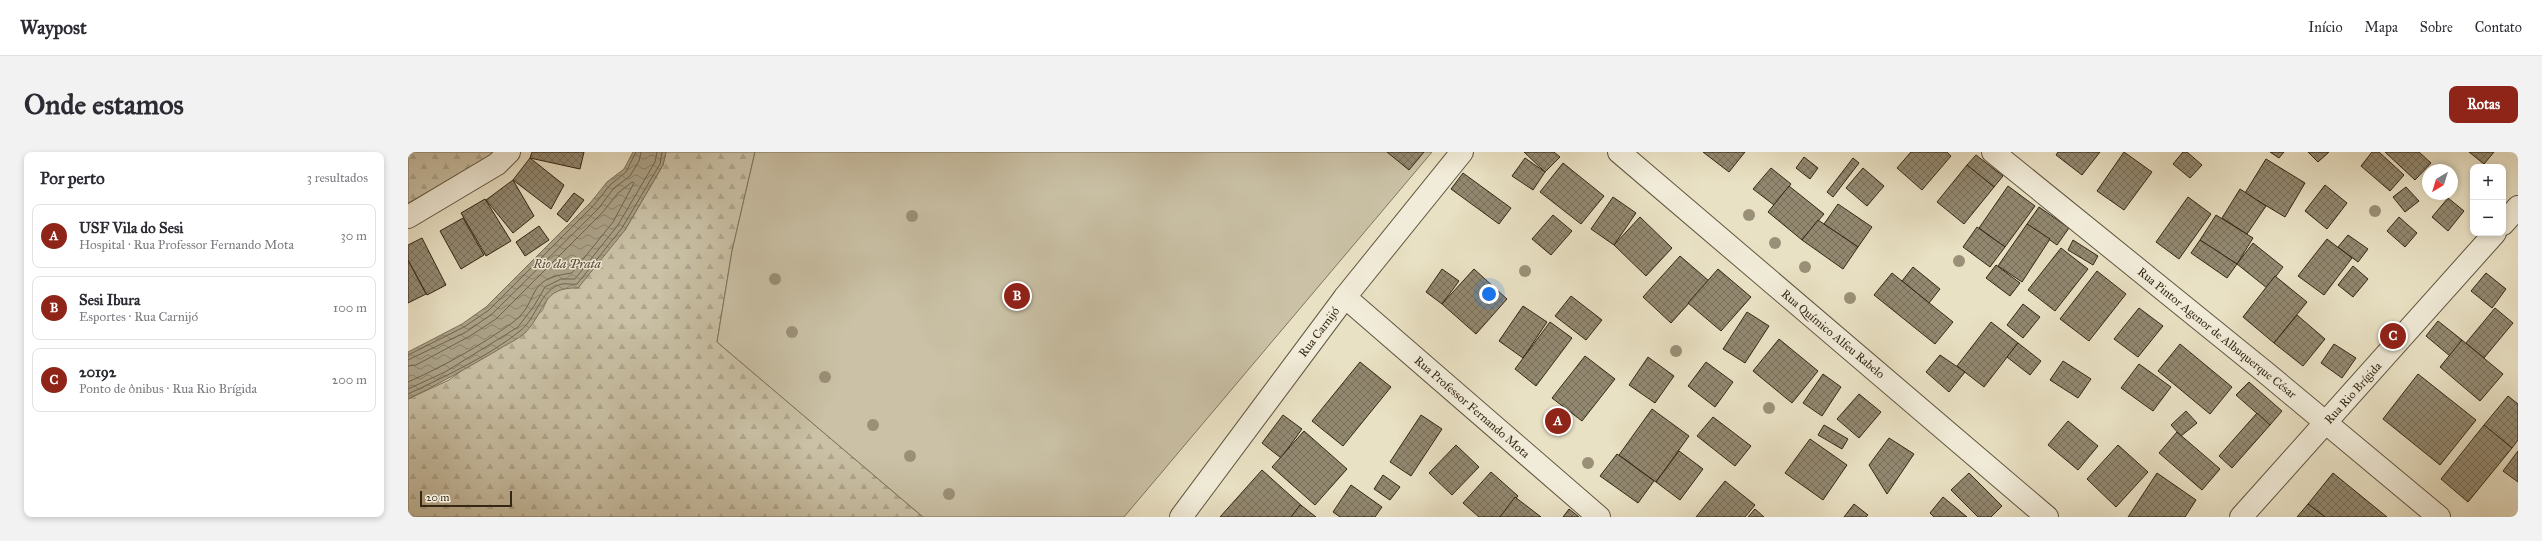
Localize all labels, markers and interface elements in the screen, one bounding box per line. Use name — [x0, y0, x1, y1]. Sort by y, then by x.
text: Waypost — [20, 16, 87, 39]
text: Início — [2308, 19, 2343, 36]
text: Mapa — [2365, 19, 2398, 36]
text: Sobre — [2420, 19, 2453, 36]
text: Contato — [2475, 19, 2522, 36]
button: Rotas — [2449, 86, 2518, 123]
text: Onde estamos — [24, 87, 184, 122]
north arrow — [2422, 164, 2458, 200]
map controls — [2470, 164, 2506, 236]
button: + — [2470, 164, 2506, 200]
text: Por perto — [40, 168, 105, 189]
text: 3 resultados — [307, 170, 368, 186]
button: − — [2470, 200, 2506, 236]
text: USF Vila do Sesi — [79, 219, 184, 237]
text: A — [50, 228, 58, 244]
text: 30 m — [341, 228, 367, 244]
text: Hospital · Rua Professor Fernando Mota — [79, 237, 294, 253]
water label: Rio da Prata — [532, 256, 601, 272]
street label: Rua Pintor Agenor de Albuquerque César — [2134, 265, 2300, 403]
pin: B — [1004, 281, 1030, 311]
your location — [1479, 284, 1499, 304]
street label: Rua Químico Alfeu Rabelo — [1778, 287, 1888, 381]
text: Sesi Ibura — [79, 291, 140, 309]
text: B — [50, 300, 58, 316]
text: 100 m — [333, 300, 367, 316]
street label: Rua Carnijó — [1296, 304, 1342, 360]
text: Esportes · Rua Carnijó — [79, 309, 198, 325]
pin: C — [2380, 321, 2406, 351]
street label: Rua Professor Fernando Mota — [1412, 353, 1533, 461]
street label: Rua Rio Brígida — [2322, 358, 2386, 427]
text: 20192 — [79, 363, 116, 381]
text: C — [50, 372, 58, 388]
text: 200 m — [332, 372, 367, 388]
text: Ponto de ônibus · Rua Rio Brígida — [79, 381, 257, 397]
pin: A — [1545, 406, 1571, 436]
scale bar — [420, 489, 512, 508]
text: 20 m — [426, 491, 449, 504]

